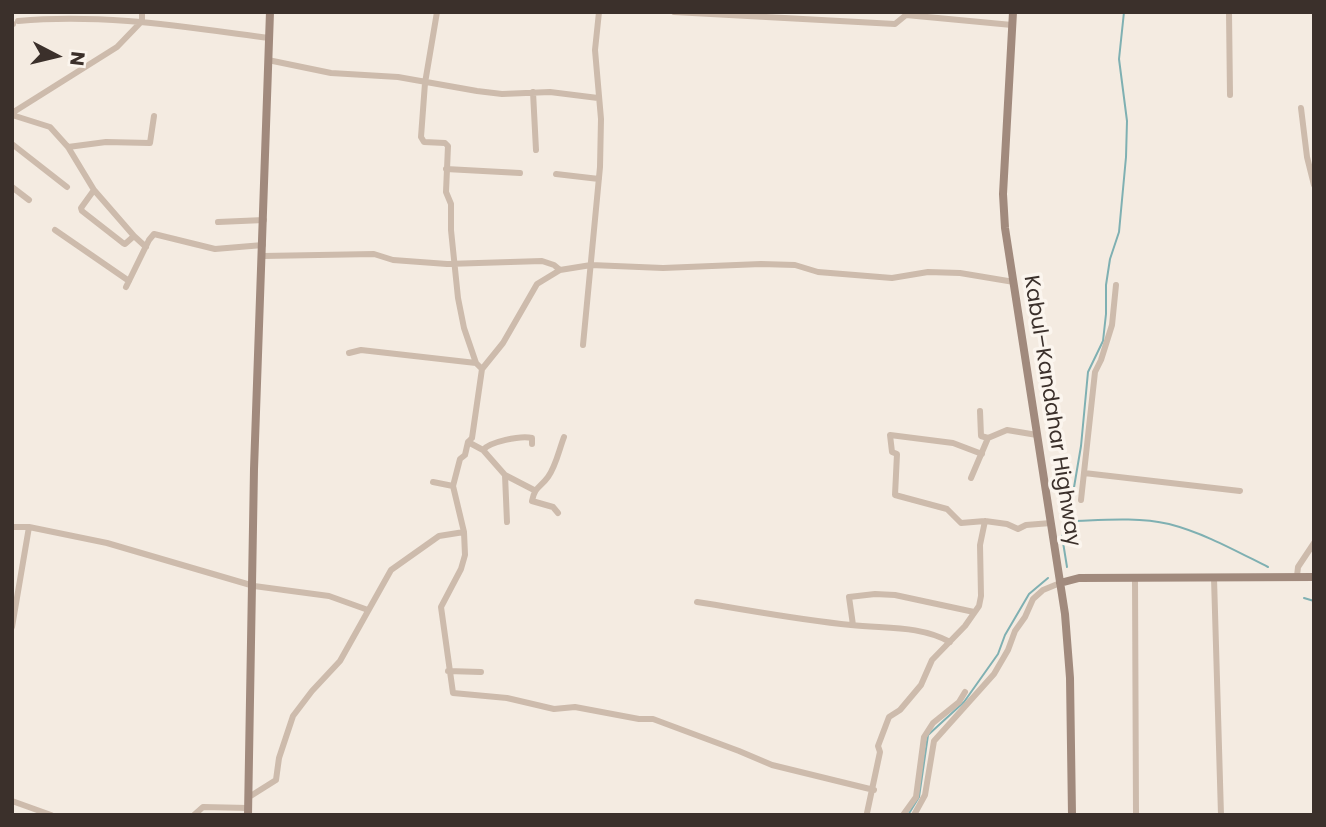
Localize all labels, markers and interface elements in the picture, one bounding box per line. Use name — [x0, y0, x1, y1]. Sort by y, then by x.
north arrow — [21, 21, 91, 91]
text: N — [63, 50, 92, 67]
street label: Kabul–Kandahar Highway — [1017, 274, 1085, 548]

